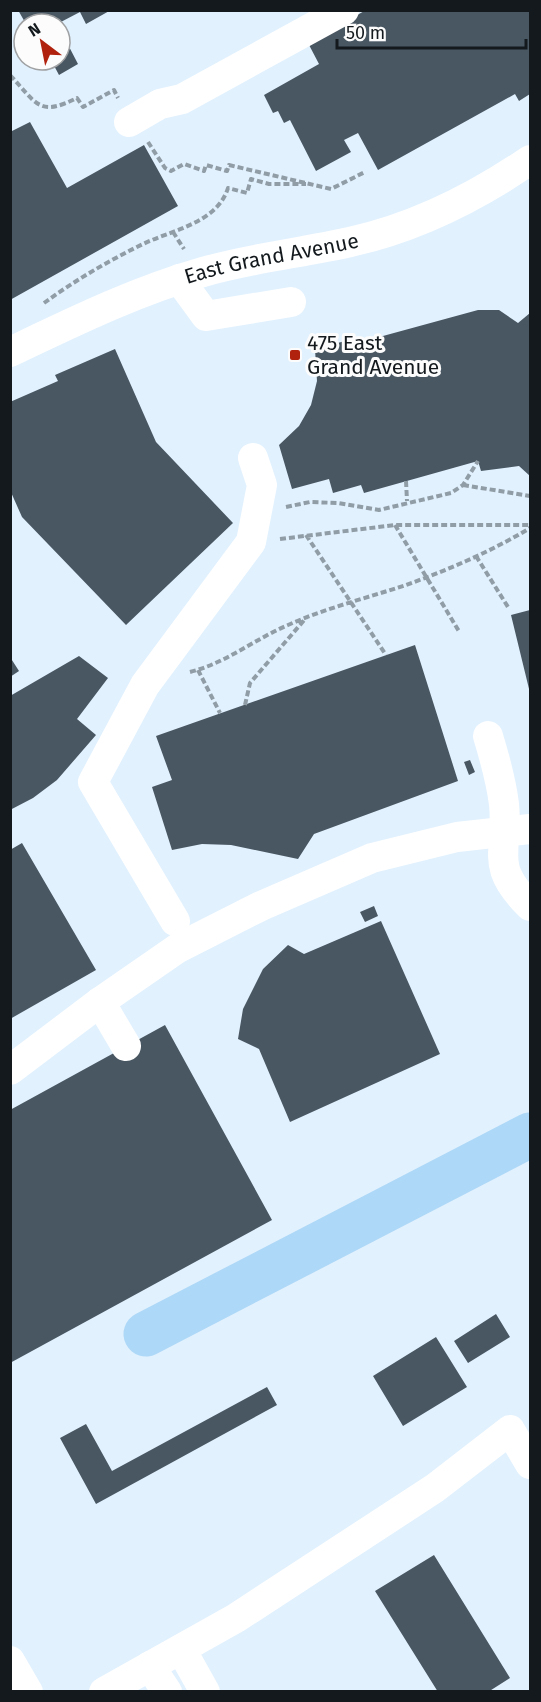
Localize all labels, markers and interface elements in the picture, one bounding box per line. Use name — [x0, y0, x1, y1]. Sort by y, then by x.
north arrow — [12, 12, 72, 72]
scale bar — [337, 12, 526, 50]
text: N — [25, 19, 44, 41]
text: 50 m — [346, 22, 385, 44]
street label: East Grand Avenue — [181, 227, 361, 290]
place label: 475 East Grand Avenue — [307, 330, 439, 380]
marker: 475 East Grand Avenue — [288, 348, 302, 362]

